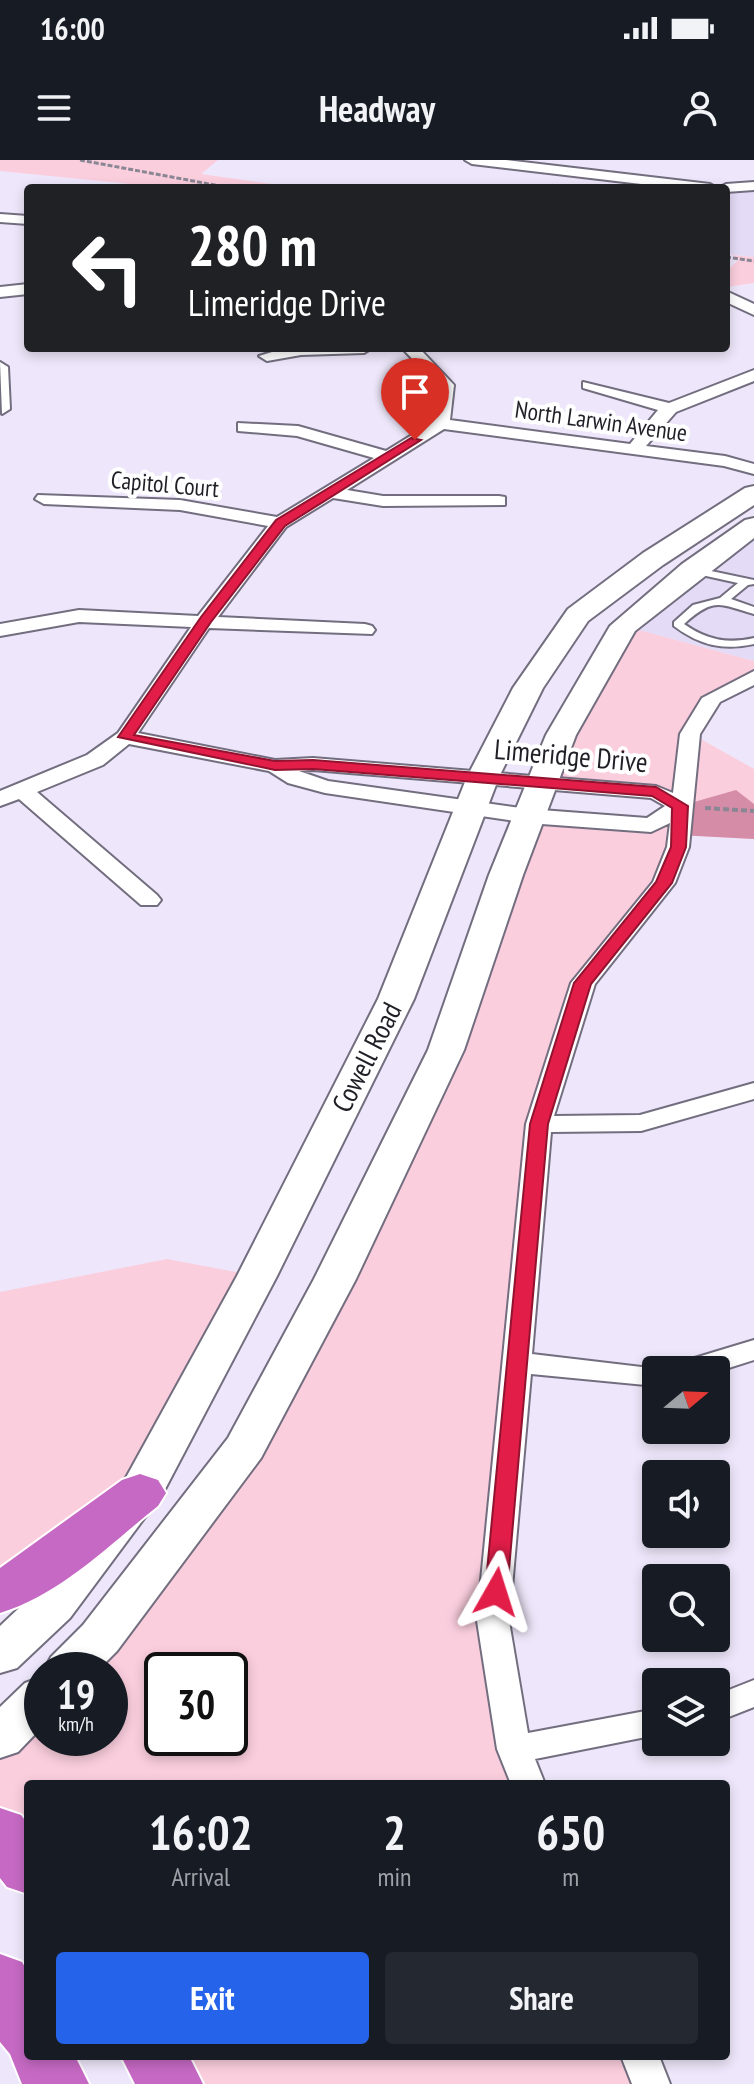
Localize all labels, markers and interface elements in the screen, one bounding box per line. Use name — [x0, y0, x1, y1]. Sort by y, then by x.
text: 16:00 — [40, 9, 105, 48]
text: Headway — [319, 85, 435, 132]
icon: menu — [32, 86, 76, 130]
icon: person — [678, 86, 722, 130]
text: 280 m — [188, 209, 317, 281]
icon: left — [56, 216, 160, 320]
text: Limeridge Drive — [188, 279, 386, 326]
pin — [381, 358, 449, 440]
icon: arrive — [393, 370, 437, 414]
street label: North Larwin Avenue — [513, 394, 689, 448]
street label: Capitol Court — [110, 464, 221, 504]
street label: Limeridge Drive — [493, 730, 649, 780]
street label: Cowell Road — [323, 996, 409, 1118]
north arrow — [642, 1356, 730, 1444]
map controls — [642, 1356, 730, 1756]
button: sound — [642, 1460, 730, 1548]
position arrow — [454, 1550, 538, 1634]
button: search — [642, 1564, 730, 1652]
speed limit sign: 30 — [144, 1652, 248, 1756]
text: 19 — [57, 1668, 95, 1720]
button: layers — [642, 1668, 730, 1756]
text: km/h — [58, 1711, 94, 1737]
text: 16:02 — [149, 1801, 253, 1863]
text: 2 — [383, 1801, 406, 1863]
text: 650 — [536, 1801, 605, 1863]
text: Arrival — [171, 1860, 230, 1893]
text: min — [377, 1860, 411, 1893]
text: m — [562, 1860, 579, 1893]
button: Exit — [56, 1952, 369, 2044]
button: Share — [385, 1952, 698, 2044]

